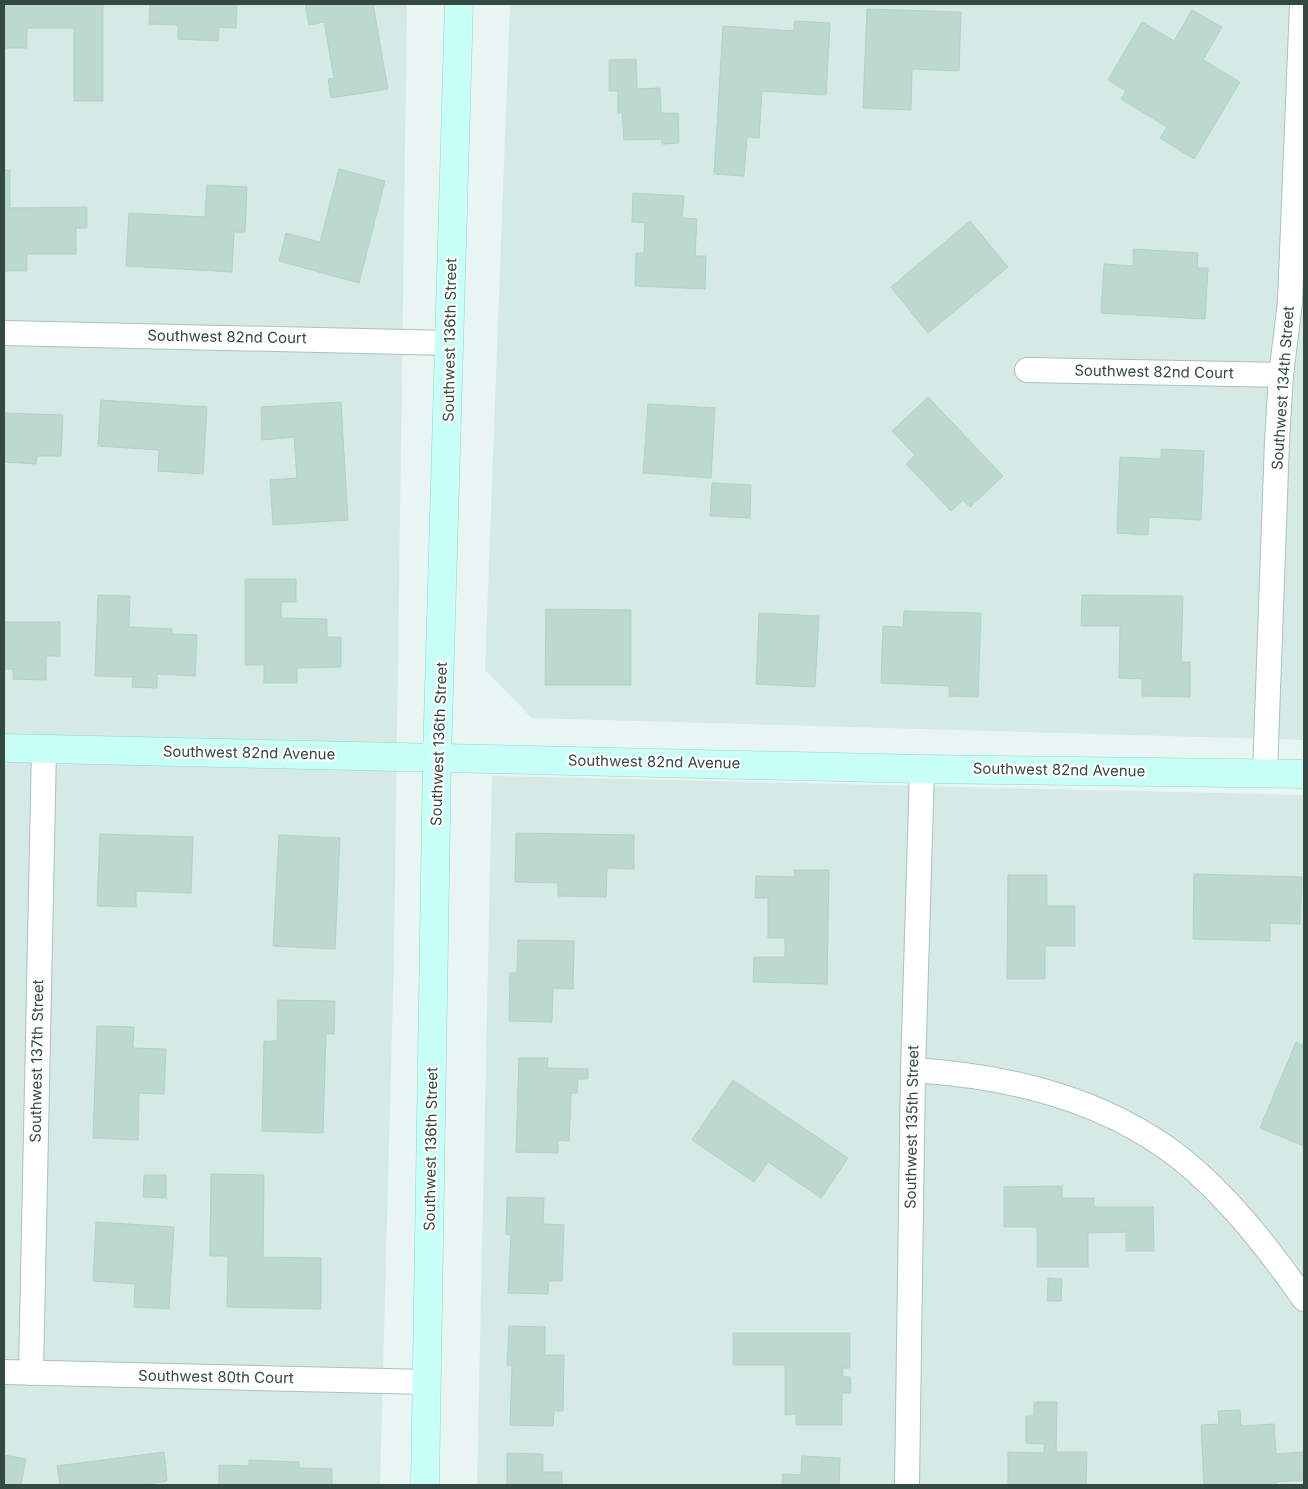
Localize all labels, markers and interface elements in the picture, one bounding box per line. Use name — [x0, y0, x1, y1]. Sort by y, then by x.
street label: Southwest 136th Street — [439, 258, 460, 422]
street label: Southwest 134th Street — [1267, 305, 1298, 471]
street label: Southwest 82nd Court — [147, 326, 307, 347]
street label: Southwest 82nd Court — [1074, 361, 1234, 382]
street label: Southwest 136th Street — [426, 662, 451, 826]
street label: Southwest 82nd Avenue — [163, 741, 335, 764]
street label: Southwest 82nd Avenue — [568, 750, 740, 773]
street label: Southwest 82nd Avenue — [973, 758, 1145, 781]
street label: Southwest 137th Street — [26, 979, 47, 1143]
street label: Southwest 135th Street — [901, 1045, 922, 1209]
street label: Southwest 136th Street — [420, 1067, 441, 1231]
street label: Southwest 80th Court — [138, 1366, 294, 1387]

